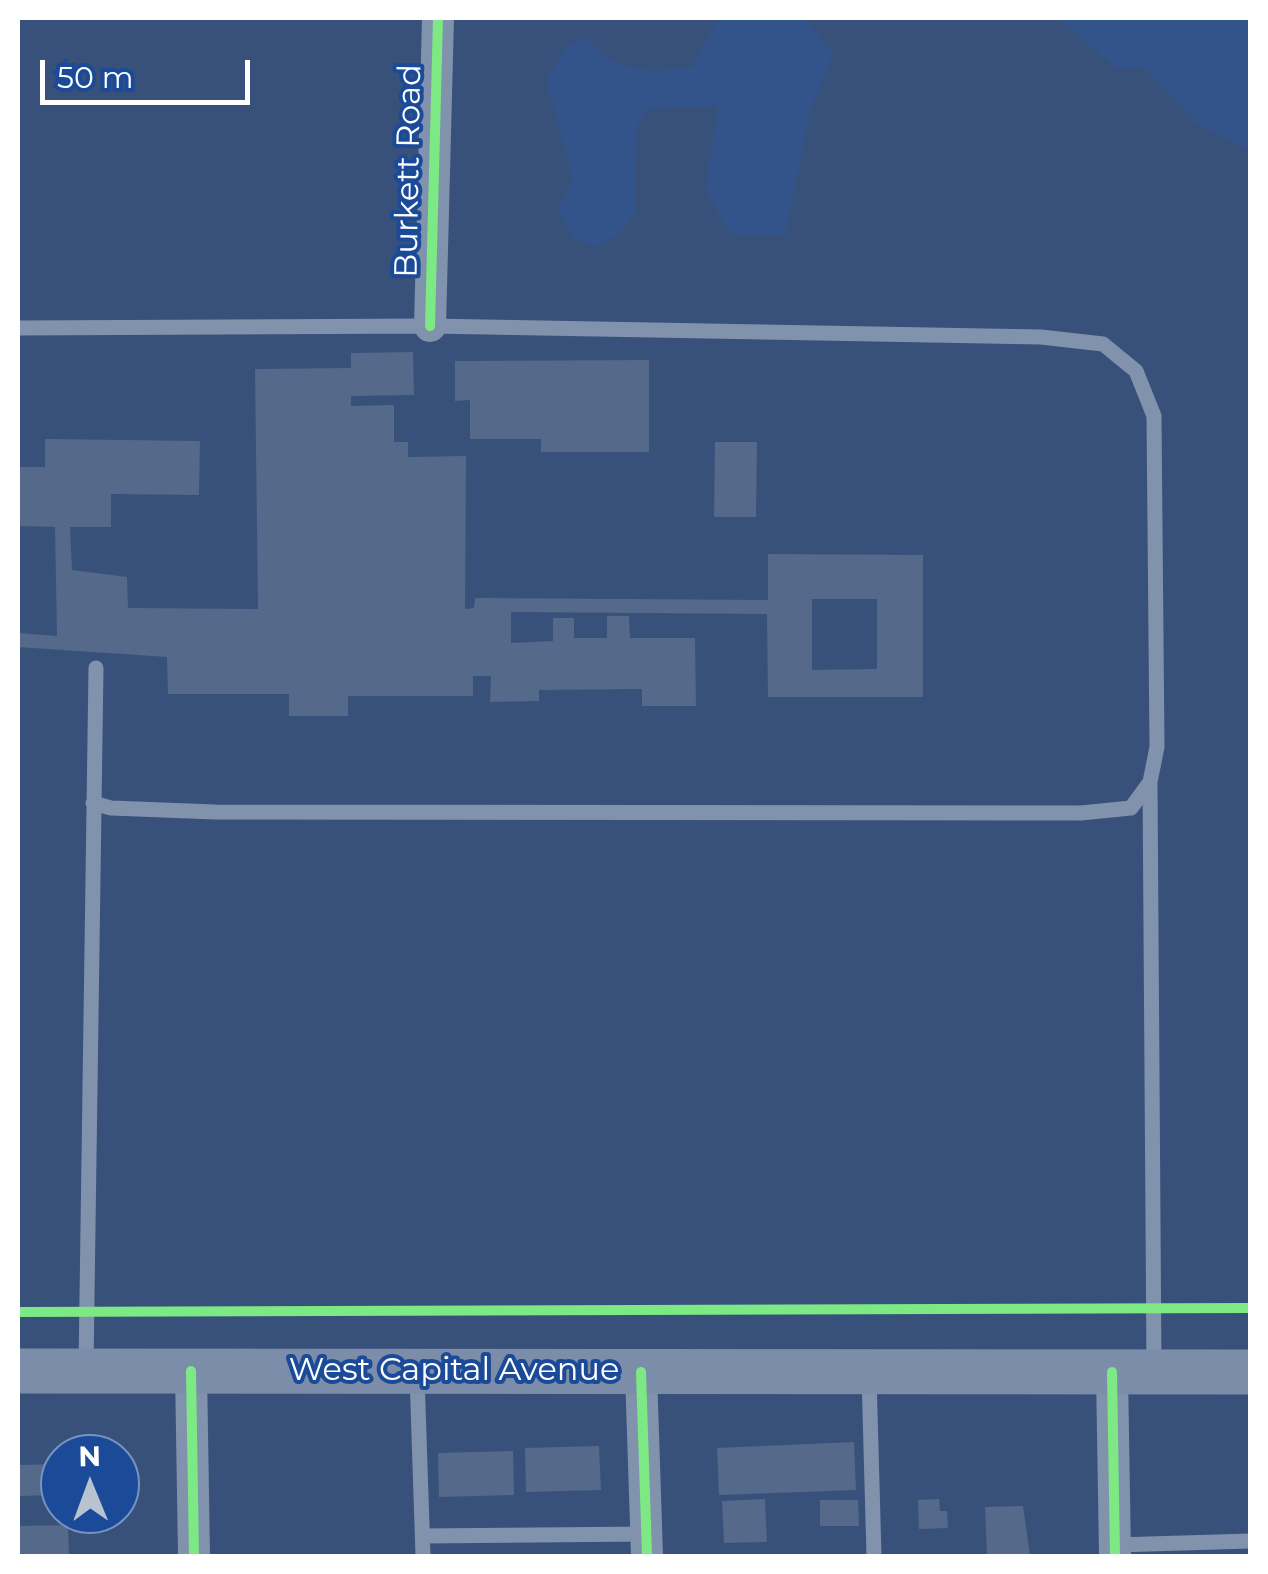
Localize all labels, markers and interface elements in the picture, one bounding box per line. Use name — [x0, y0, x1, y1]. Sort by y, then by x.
scale bar — [45, 40, 255, 102]
text: 50 m — [57, 59, 134, 96]
street label: Burkett Road — [388, 64, 430, 278]
street label: West Capital Avenue — [289, 1352, 619, 1390]
north arrow — [40, 1434, 140, 1534]
text: N — [78, 1439, 101, 1473]

